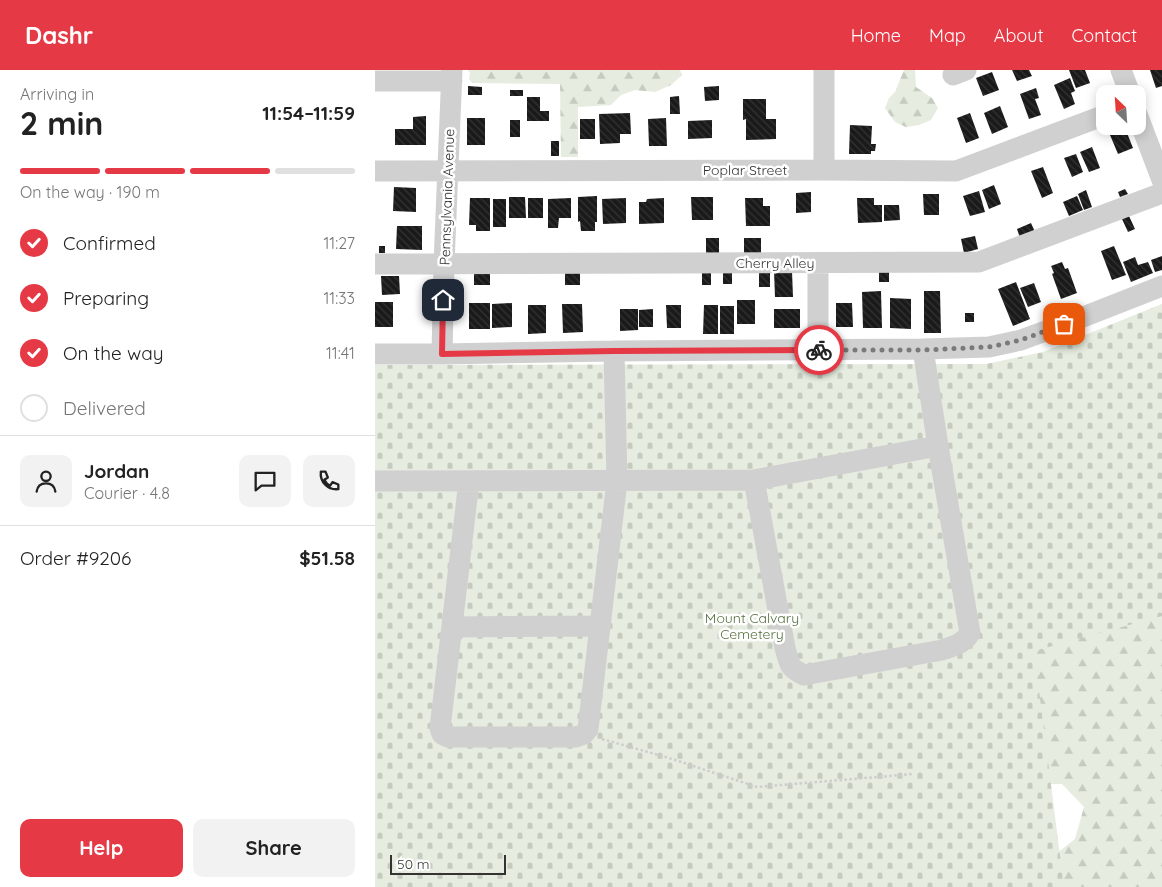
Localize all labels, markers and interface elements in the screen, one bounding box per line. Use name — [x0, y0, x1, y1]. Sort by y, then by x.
text: Dashr — [25, 20, 93, 50]
text: Home — [851, 24, 901, 47]
text: Map — [929, 24, 966, 47]
text: About — [994, 24, 1044, 47]
text: Contact — [1072, 24, 1137, 47]
text: Arriving in — [20, 84, 94, 104]
north arrow — [1096, 85, 1146, 135]
map controls — [1096, 85, 1146, 135]
text: 11:54–11:59 — [262, 101, 355, 125]
text: 2 min — [20, 103, 103, 143]
street label: Pennsylvania Avenue — [436, 128, 458, 266]
street label: Poplar Street — [703, 161, 787, 179]
text: On the way · 190 m — [20, 182, 160, 202]
icon: check — [20, 229, 48, 257]
text: Confirmed — [63, 231, 156, 255]
text: 11:27 — [323, 233, 355, 253]
street label: Cherry Alley — [736, 254, 814, 272]
pin — [422, 279, 464, 321]
icon: check — [20, 284, 48, 312]
text: Preparing — [63, 286, 149, 310]
icon: home — [429, 286, 457, 314]
text: 11:33 — [323, 288, 355, 308]
pin — [1043, 303, 1085, 345]
icon: bag — [1050, 310, 1078, 338]
courier — [794, 325, 844, 375]
icon: bike — [805, 336, 833, 364]
icon: check — [20, 339, 48, 367]
text: On the way — [63, 341, 164, 365]
text: 11:41 — [326, 343, 355, 363]
text: Delivered — [63, 396, 146, 420]
button: person — [20, 455, 72, 507]
button: chat — [239, 455, 291, 507]
button: phone — [303, 455, 355, 507]
text: Jordan — [84, 459, 149, 483]
text: Courier · 4.8 — [84, 483, 170, 503]
text: Order #9206 — [20, 546, 131, 570]
text: $51.58 — [299, 546, 355, 570]
park label: Mount Calvary Cemetery — [705, 609, 799, 643]
button: Help — [20, 819, 183, 877]
button: Share — [193, 819, 355, 877]
scale bar — [390, 852, 506, 875]
text: 50 m — [397, 855, 430, 873]

